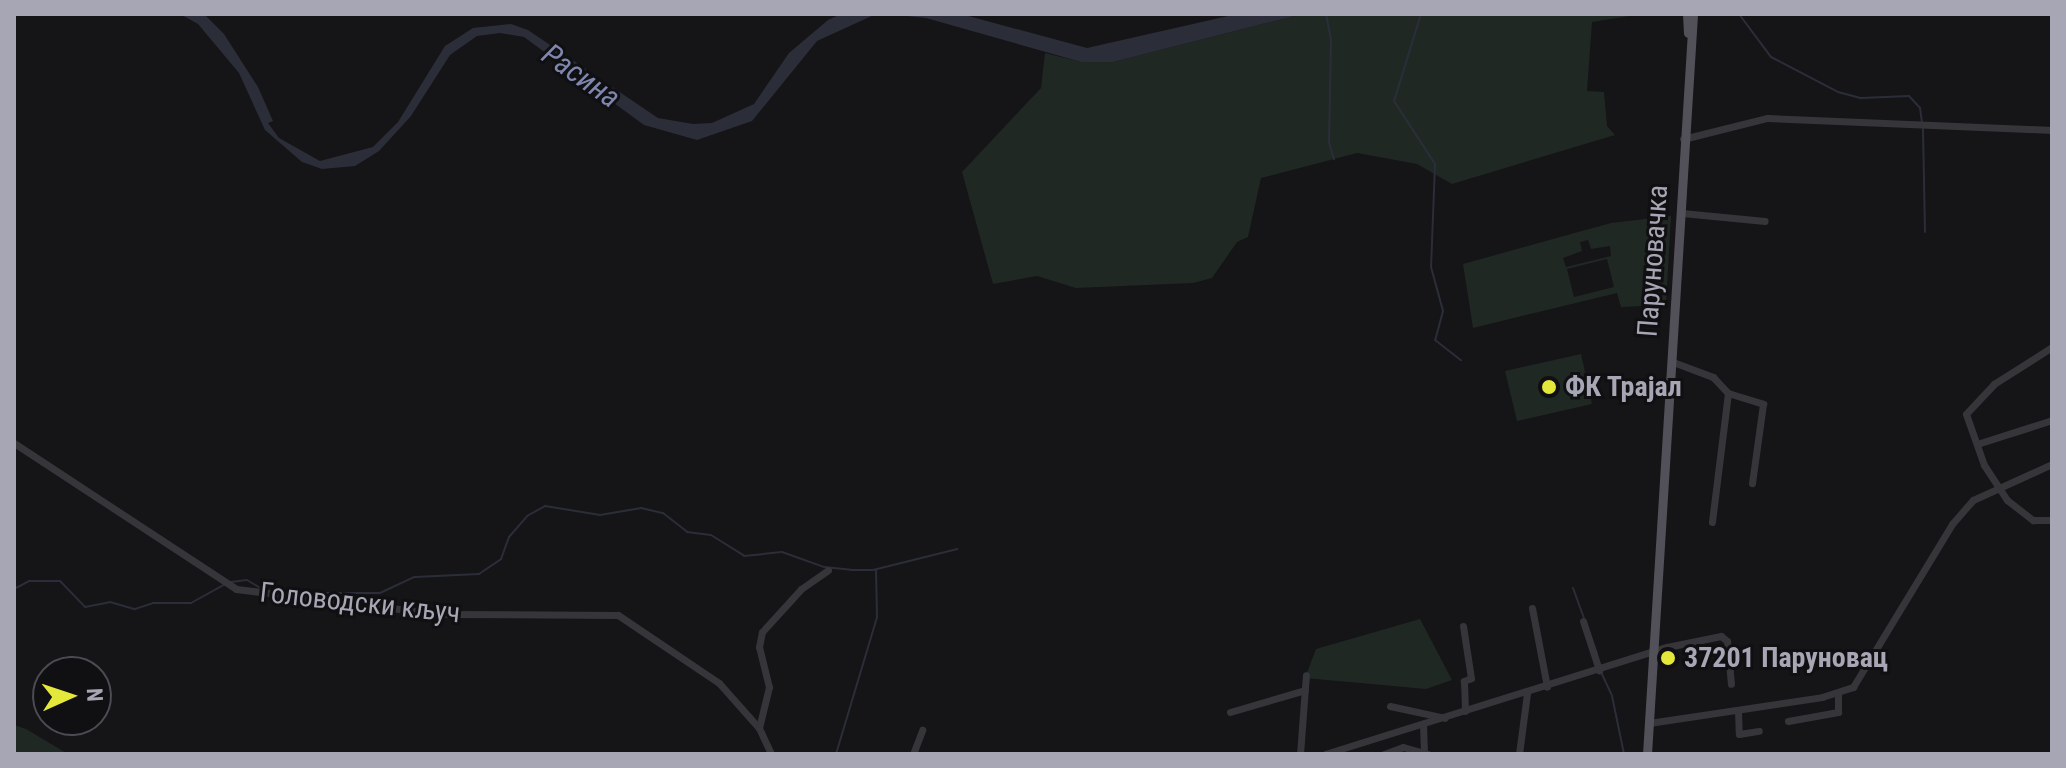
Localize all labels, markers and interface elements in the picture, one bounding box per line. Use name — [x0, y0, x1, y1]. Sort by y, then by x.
water label: Расина — [535, 36, 627, 116]
street label: Паруновачка — [1631, 184, 1675, 338]
place label: ФК Трајал — [1565, 370, 1683, 404]
marker: ФК Трајал — [1540, 378, 1558, 396]
street label: Головодски кључ — [258, 576, 462, 630]
place label: 37201 Паруновац — [1684, 641, 1888, 675]
marker: 37201 Паруновац — [1659, 649, 1677, 667]
north arrow — [32, 656, 112, 736]
text: N — [82, 687, 107, 702]

